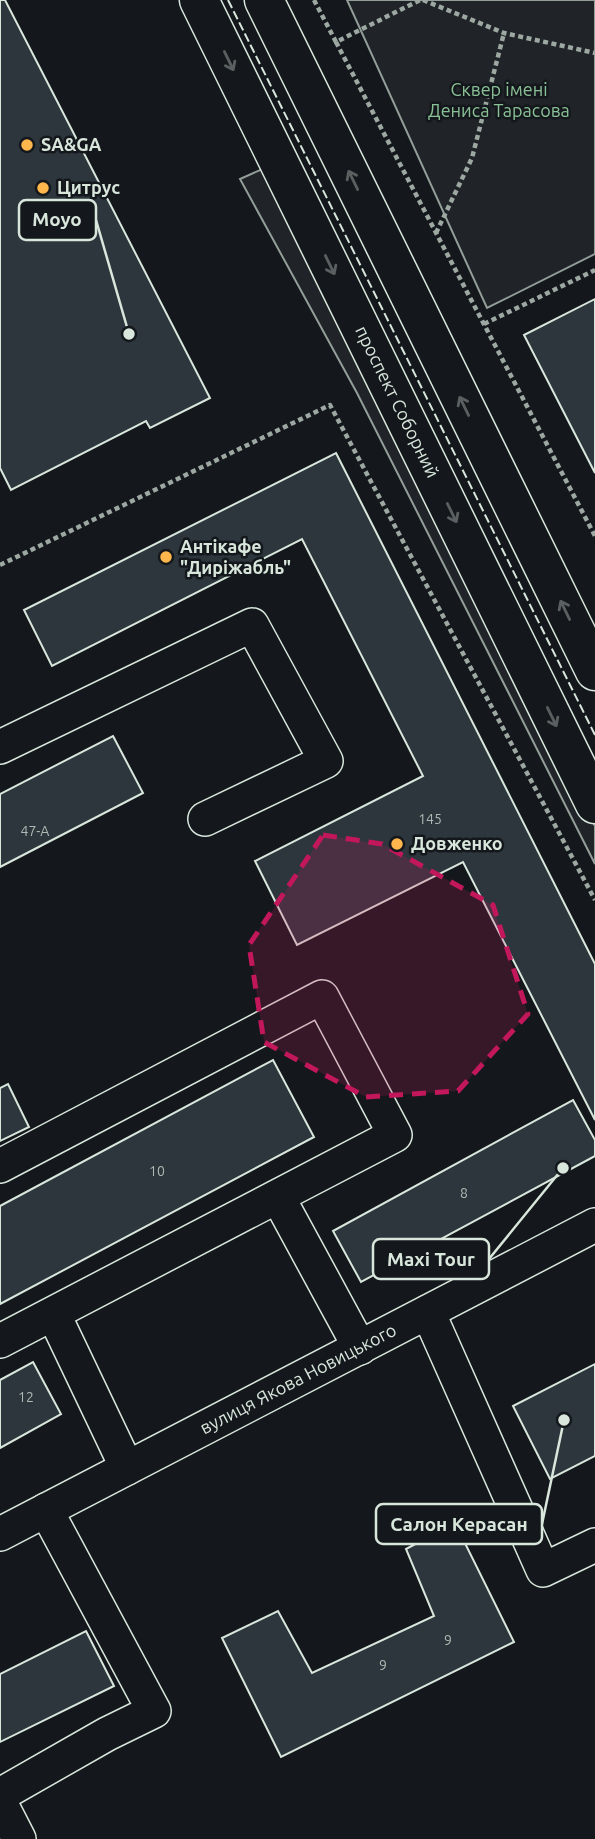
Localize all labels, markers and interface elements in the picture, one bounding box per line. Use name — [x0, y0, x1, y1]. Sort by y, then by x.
one-way arrow — [223, 50, 237, 71]
park label: Сквер імені Дениса Тарасова — [428, 79, 570, 120]
place label: SA&GA — [41, 134, 102, 154]
marker: SA&GA — [19, 137, 35, 153]
one-way arrow — [345, 170, 359, 191]
place label: Цитрус — [57, 177, 120, 197]
marker: Цитрус — [35, 180, 51, 196]
callout: Moyo — [19, 200, 96, 240]
text: Moyo — [32, 208, 82, 230]
one-way arrow — [323, 254, 337, 275]
street label: проспект Соборний — [352, 322, 444, 481]
one-way arrow — [457, 396, 471, 417]
one-way arrow — [445, 502, 459, 523]
place label: Антiкафе "Дирiжабль" — [180, 536, 291, 577]
marker: Антiкафе "Дирiжабль" — [158, 549, 174, 565]
one-way arrow — [557, 600, 571, 621]
one-way arrow — [546, 706, 560, 727]
house number: 145 — [418, 811, 442, 827]
house number: 47-А — [21, 823, 49, 839]
place label: Довженко — [411, 833, 503, 853]
marker: Довженко — [389, 836, 405, 852]
house number: 10 — [149, 1163, 165, 1179]
house number: 8 — [460, 1185, 468, 1201]
callout: Maxi Tour — [373, 1239, 489, 1279]
text: Maxi Tour — [387, 1248, 475, 1270]
street label: вулиця Якова Новицького — [196, 1319, 399, 1437]
house number: 12 — [18, 1389, 34, 1405]
callout: Салон Керасан — [376, 1504, 542, 1544]
text: Салон Керасан — [390, 1513, 528, 1535]
house number: 9 — [444, 1632, 452, 1648]
house number: 9 — [379, 1657, 387, 1673]

